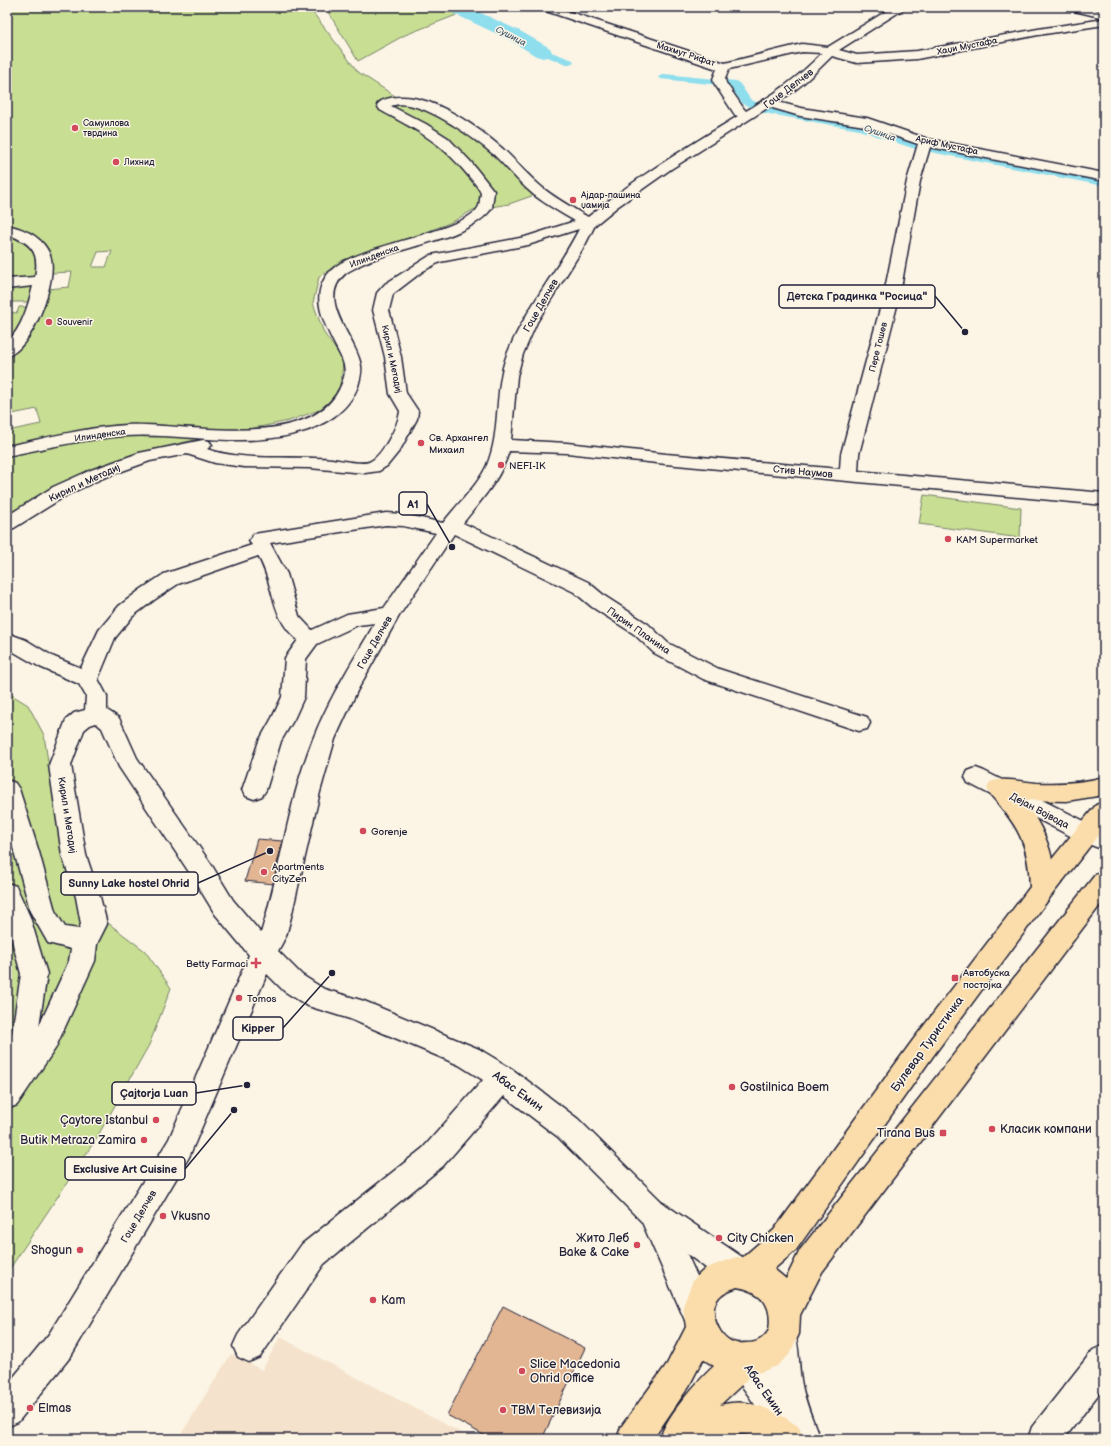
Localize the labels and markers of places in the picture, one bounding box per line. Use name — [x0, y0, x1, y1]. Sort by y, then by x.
place label: Самуилова тврдина — [83, 118, 130, 139]
marker: Самуилова тврдина — [70, 123, 80, 133]
marker: Лихнид — [111, 157, 121, 167]
place label: Лихнид — [123, 157, 155, 168]
place label: Ајдар-пашина џамија — [580, 190, 641, 211]
marker: Ајдар-пашина џамија — [568, 195, 578, 205]
callout: Детска Градинка "Росица" — [779, 285, 935, 308]
marker: Souvenir — [44, 317, 54, 327]
place label: Souvenir — [57, 317, 93, 328]
place label: Св. Архангел Михаил — [429, 432, 489, 456]
marker: Св. Архангел Михаил — [416, 438, 426, 448]
marker: NEFI-IK — [496, 460, 506, 470]
place label: NEFI-IK — [509, 460, 546, 472]
callout: A1 — [399, 492, 427, 515]
marker: KAM Supermarket — [943, 534, 953, 544]
place label: KAM Supermarket — [956, 534, 1038, 546]
marker: Gorenje — [358, 826, 368, 836]
place label: Gorenje — [371, 826, 408, 838]
place label: Apartments CityZen — [272, 861, 324, 885]
marker: Apartments CityZen — [259, 867, 269, 877]
callout: Sunny Lake hostel Ohrid — [61, 872, 198, 895]
place label: Betty Farmaci — [186, 958, 248, 970]
marker: Betty Farmaci — [251, 958, 261, 968]
place label: Автобуска постојка — [962, 967, 1010, 991]
marker: Автобуска постојка — [950, 973, 960, 983]
marker: Tomos — [234, 993, 244, 1003]
place label: Tomos — [247, 993, 277, 1005]
callout: Kipper — [233, 1017, 283, 1040]
place label: Gostilnica Boem — [740, 1080, 829, 1095]
callout: Çajtorja Luan — [112, 1082, 196, 1105]
marker: Gostilnica Boem — [727, 1082, 737, 1092]
place label: Çaytore Istanbul — [60, 1113, 148, 1128]
marker: Çaytore Istanbul — [151, 1115, 161, 1125]
place label: Класик компани — [1000, 1122, 1092, 1137]
marker: Класик компани — [987, 1124, 997, 1134]
place label: Tirana Bus — [877, 1126, 935, 1141]
marker: Tirana Bus — [938, 1128, 948, 1138]
place label: Butik Metraza Zamira — [20, 1133, 136, 1148]
marker: Butik Metraza Zamira — [139, 1135, 149, 1145]
callout: Exclusive Art Cuisine — [65, 1157, 185, 1180]
place label: Vkusno — [171, 1209, 211, 1224]
marker: Vkusno — [158, 1211, 168, 1221]
place label: Жито Леб Bake & Cake — [559, 1231, 629, 1260]
place label: City Chicken — [727, 1231, 794, 1246]
marker: City Chicken — [714, 1233, 724, 1243]
marker: Жито Леб Bake & Cake — [632, 1240, 642, 1250]
place label: Shogun — [31, 1243, 72, 1258]
marker: Shogun — [75, 1245, 85, 1255]
place label: Kam — [381, 1293, 405, 1308]
marker: Kam — [368, 1295, 378, 1305]
place label: Slice Macedonia Ohrid Office — [530, 1357, 620, 1386]
marker: Slice Macedonia Ohrid Office — [517, 1366, 527, 1376]
place label: Elmas — [38, 1401, 71, 1416]
marker: Elmas — [25, 1403, 35, 1413]
place label: ТВМ Телевизија — [511, 1403, 601, 1418]
marker: ТВМ Телевизија — [498, 1405, 508, 1415]

